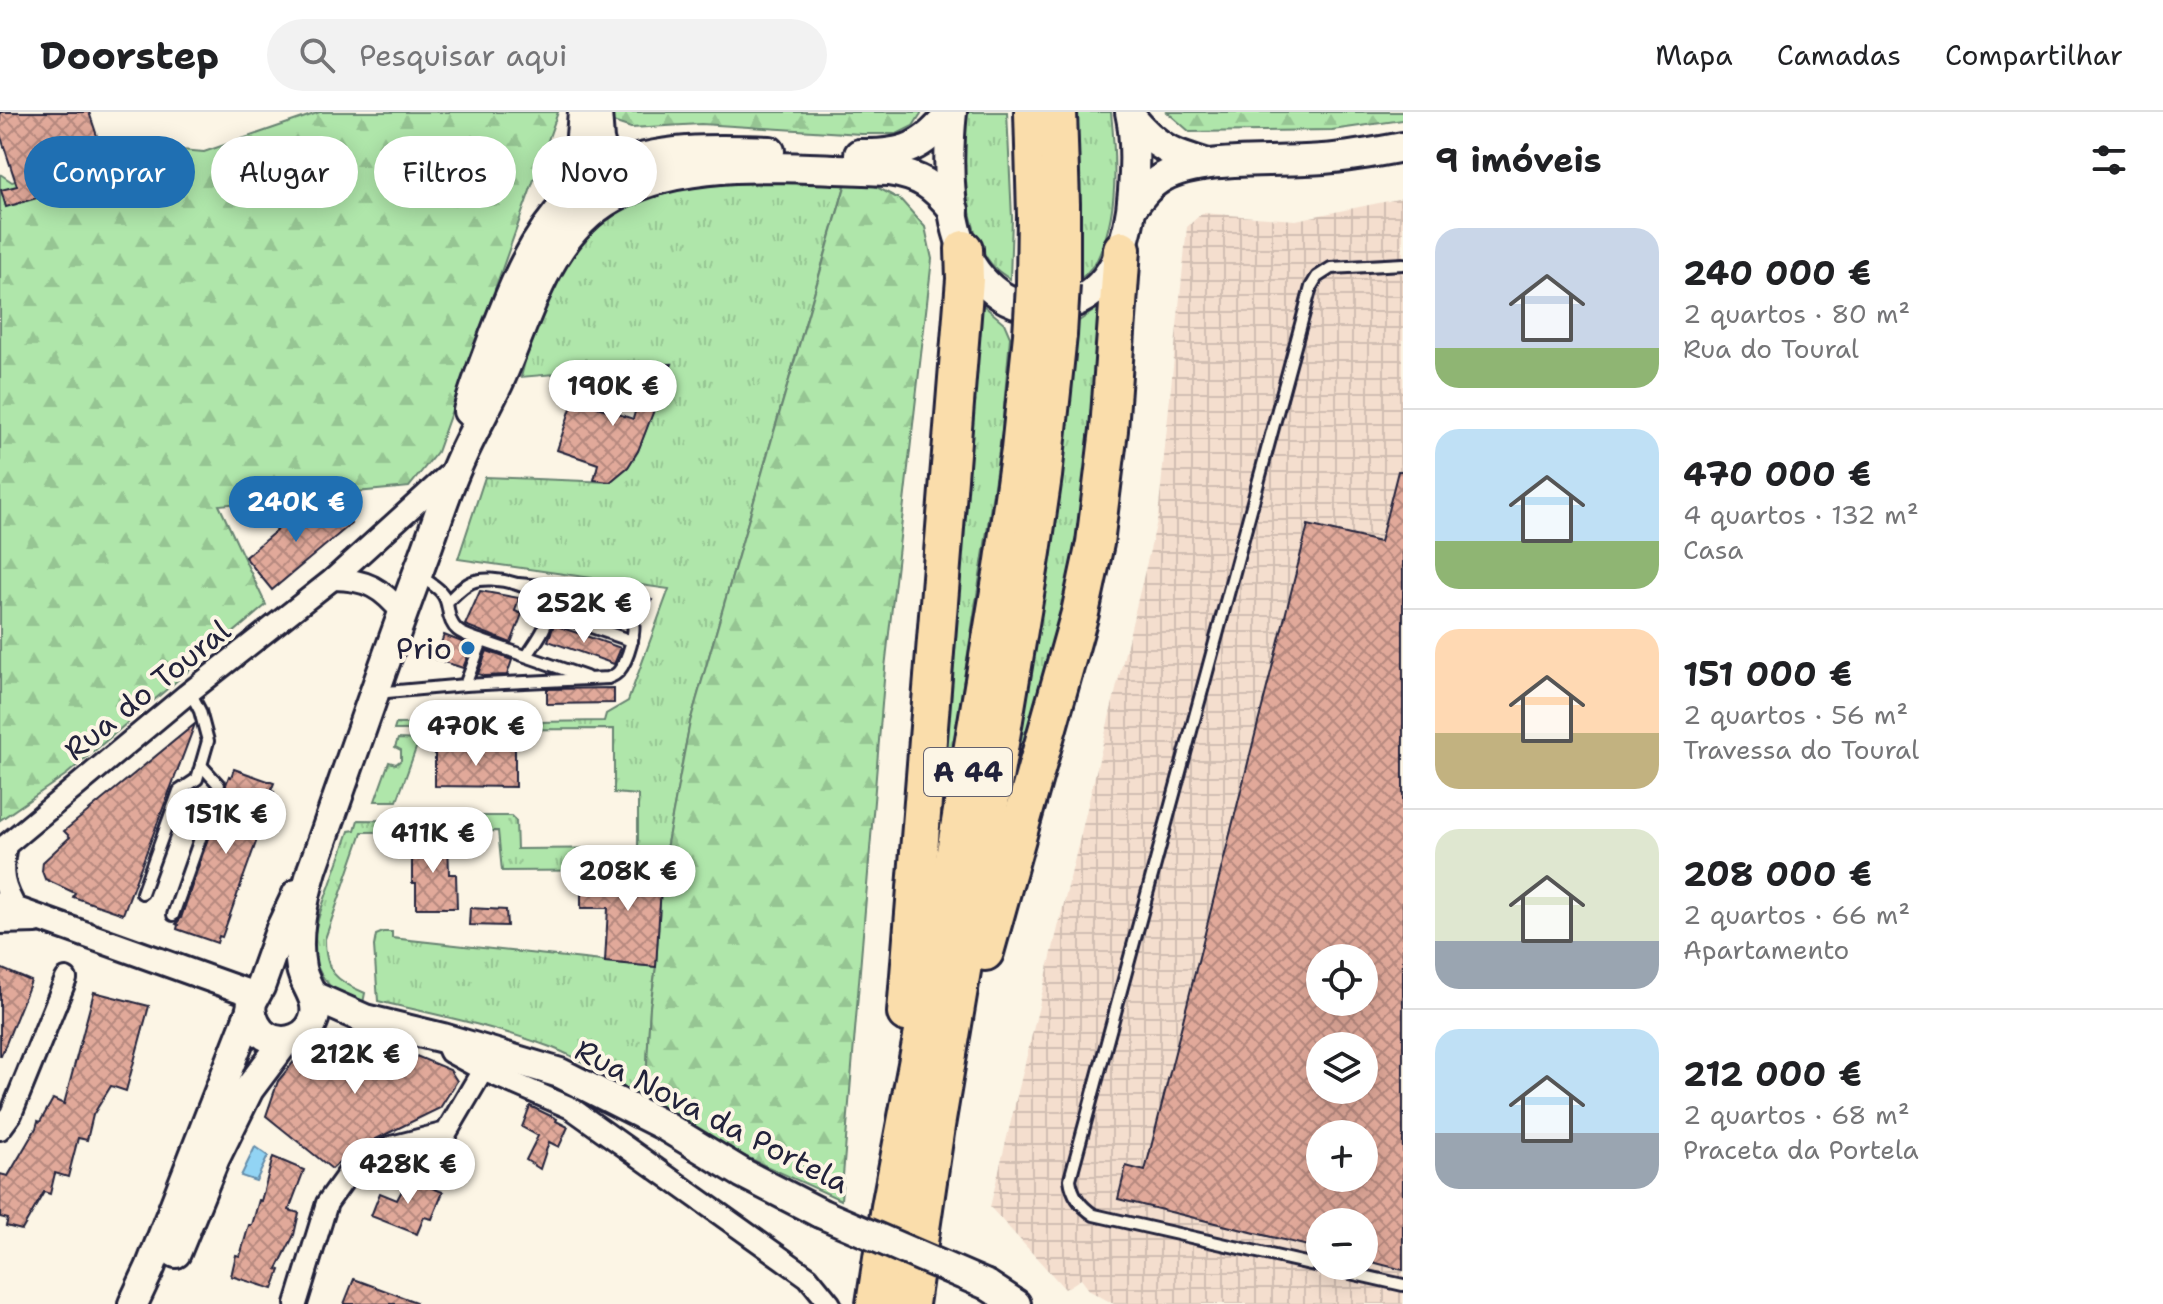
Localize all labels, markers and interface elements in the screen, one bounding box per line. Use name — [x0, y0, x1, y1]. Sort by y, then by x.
search box — [267, 19, 827, 91]
text: Doorstep — [40, 30, 219, 81]
icon: search — [295, 33, 339, 77]
text: Pesquisar aqui — [359, 35, 567, 76]
text: Mapa — [1655, 36, 1733, 74]
text: Camadas — [1777, 36, 1901, 74]
text: Compartilhar — [1945, 36, 2123, 74]
chip: Comprar — [24, 136, 195, 208]
chip: Alugar — [211, 136, 358, 208]
chip: Filtros — [374, 136, 516, 208]
chip: Novo — [532, 136, 657, 208]
text: 9 imóveis — [1435, 137, 1602, 183]
icon: filters — [2087, 138, 2131, 182]
text: 240 000 € — [1683, 250, 1871, 296]
icon: home — [1499, 260, 1595, 356]
text: 2 quartos · 80 m² — [1683, 296, 1910, 331]
text: Rua do Toural — [1683, 331, 1859, 366]
pin: 190K € — [548, 360, 678, 428]
text: 190K € — [567, 368, 659, 403]
text: 470 000 € — [1683, 451, 1871, 497]
icon: home — [1499, 461, 1595, 557]
pin: 240K € — [231, 476, 361, 544]
text: 240K € — [247, 484, 345, 519]
text: 4 quartos · 132 m² — [1683, 497, 1919, 532]
text: Casa — [1683, 532, 1743, 567]
pin: 252K € — [519, 577, 649, 645]
text: 252K € — [536, 585, 632, 620]
street label: Rua do Toural — [55, 610, 239, 770]
place label: Prio — [396, 628, 452, 669]
marker: Prio — [459, 639, 477, 657]
text: 151 000 € — [1683, 651, 1852, 697]
icon: home — [1499, 661, 1595, 757]
text: 2 quartos · 56 m² — [1683, 697, 1908, 732]
pin: 470K € — [411, 700, 541, 768]
text: 470K € — [427, 708, 525, 743]
text: Travessa do Toural — [1683, 732, 1919, 767]
road number: A 44 — [924, 748, 1012, 796]
pin: 151K € — [161, 788, 291, 856]
text: 151K € — [184, 796, 268, 831]
pin: 411K € — [368, 807, 498, 875]
text: 411K € — [391, 815, 475, 850]
pin: 208K € — [563, 845, 693, 913]
text: 208 000 € — [1683, 851, 1872, 897]
text: 208K € — [579, 853, 677, 888]
icon: home — [1499, 861, 1595, 957]
text: 2 quartos · 66 m² — [1683, 897, 1910, 932]
text: Apartamento — [1683, 932, 1849, 967]
map controls — [1306, 944, 1378, 1280]
button: locate — [1306, 944, 1378, 1016]
pin: 212K € — [290, 1028, 420, 1096]
street label: Rua Nova da Portela — [568, 1029, 856, 1203]
button: layers — [1306, 1032, 1378, 1104]
text: 212K € — [309, 1036, 401, 1071]
text: 212 000 € — [1683, 1051, 1862, 1097]
icon: home — [1499, 1061, 1595, 1157]
text: 2 quartos · 68 m² — [1683, 1097, 1910, 1132]
button: + — [1306, 1120, 1378, 1192]
text: Praceta da Portela — [1683, 1132, 1919, 1167]
pin: 428K € — [343, 1138, 473, 1206]
text: 428K € — [359, 1146, 457, 1181]
button: − — [1306, 1208, 1378, 1280]

